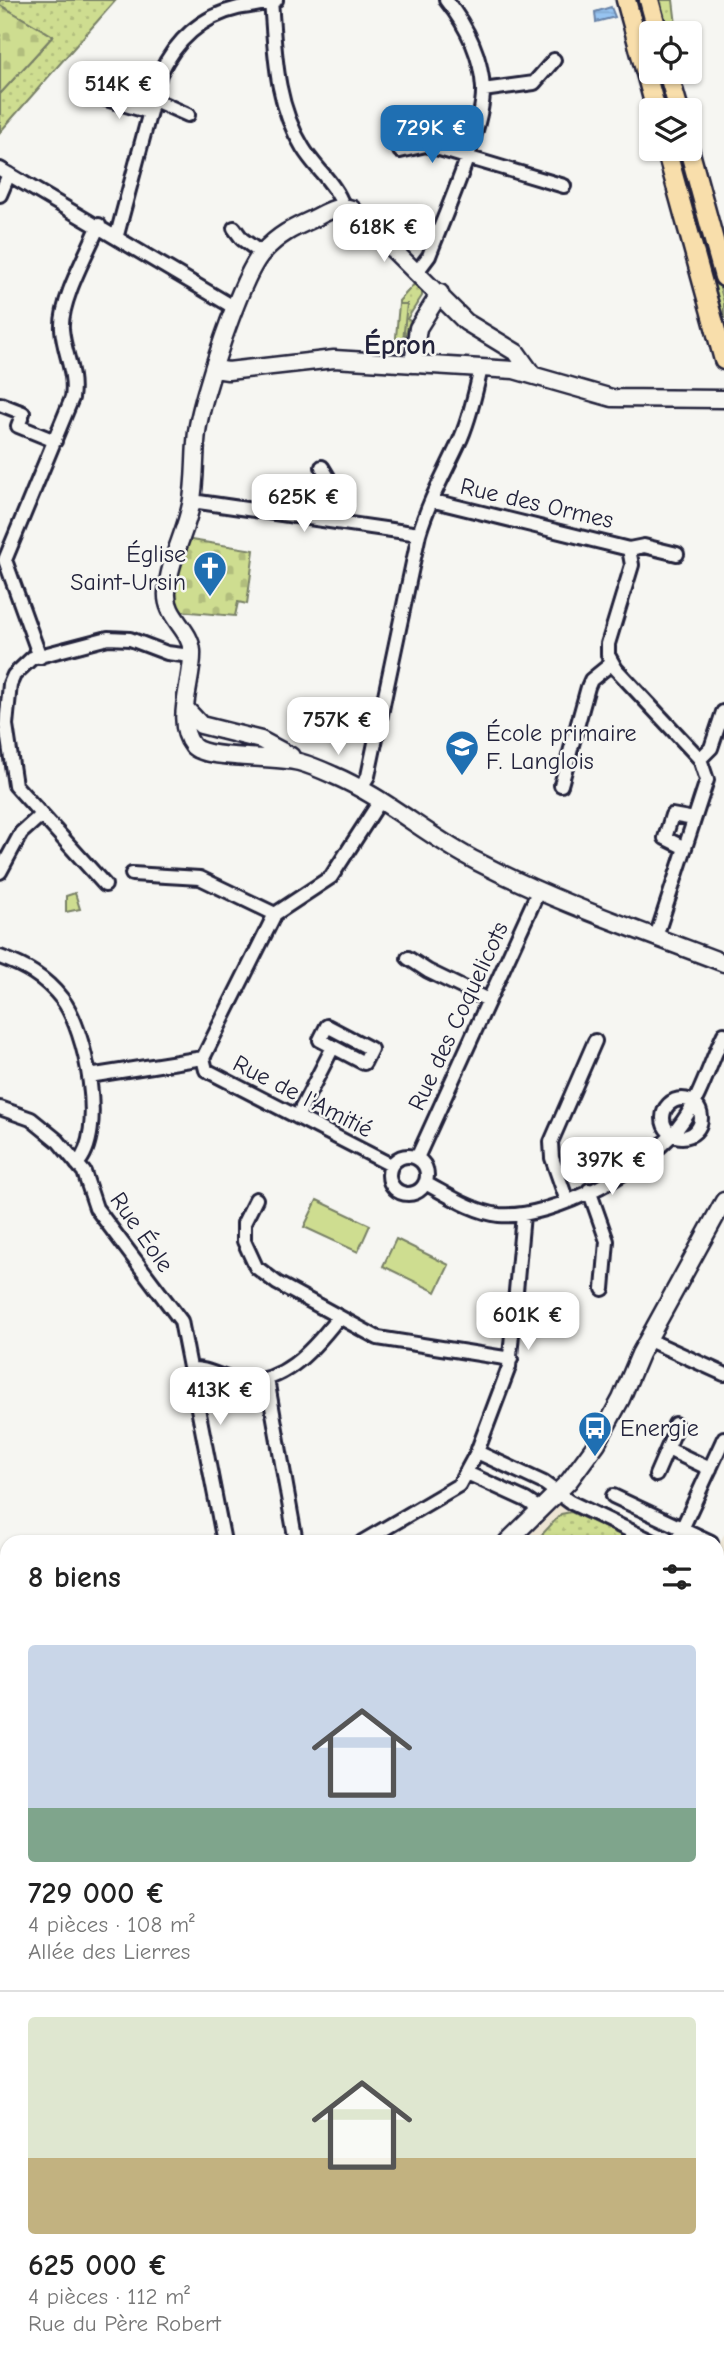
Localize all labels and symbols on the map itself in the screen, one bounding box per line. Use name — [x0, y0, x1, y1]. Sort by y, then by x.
pin: 514K € — [62, 61, 176, 121]
pin: 729K € — [375, 106, 489, 165]
pin: 618K € — [327, 204, 441, 264]
district label: Épron — [364, 328, 436, 361]
street label: Rue des Ormes — [458, 472, 616, 534]
pin: 625K € — [247, 475, 361, 534]
place label: Église Saint-Ursin — [70, 540, 186, 596]
church icon: Église Saint-Ursin — [191, 549, 229, 598]
pin: 757K € — [281, 698, 395, 757]
place label: École primaire F. Langlois — [486, 719, 637, 775]
school or university icon: École primaire F. Langlois — [443, 728, 481, 777]
street label: Rue des Coquelicots — [402, 917, 514, 1115]
street label: Rue de l'Amitié — [229, 1049, 377, 1143]
pin: 397K € — [555, 1138, 669, 1197]
street label: Rue Éole — [104, 1187, 180, 1277]
pin: 601K € — [471, 1292, 585, 1352]
pin: 413K € — [163, 1368, 277, 1427]
bus stop icon: Energie — [576, 1409, 614, 1458]
place label: Energie — [620, 1414, 699, 1442]

